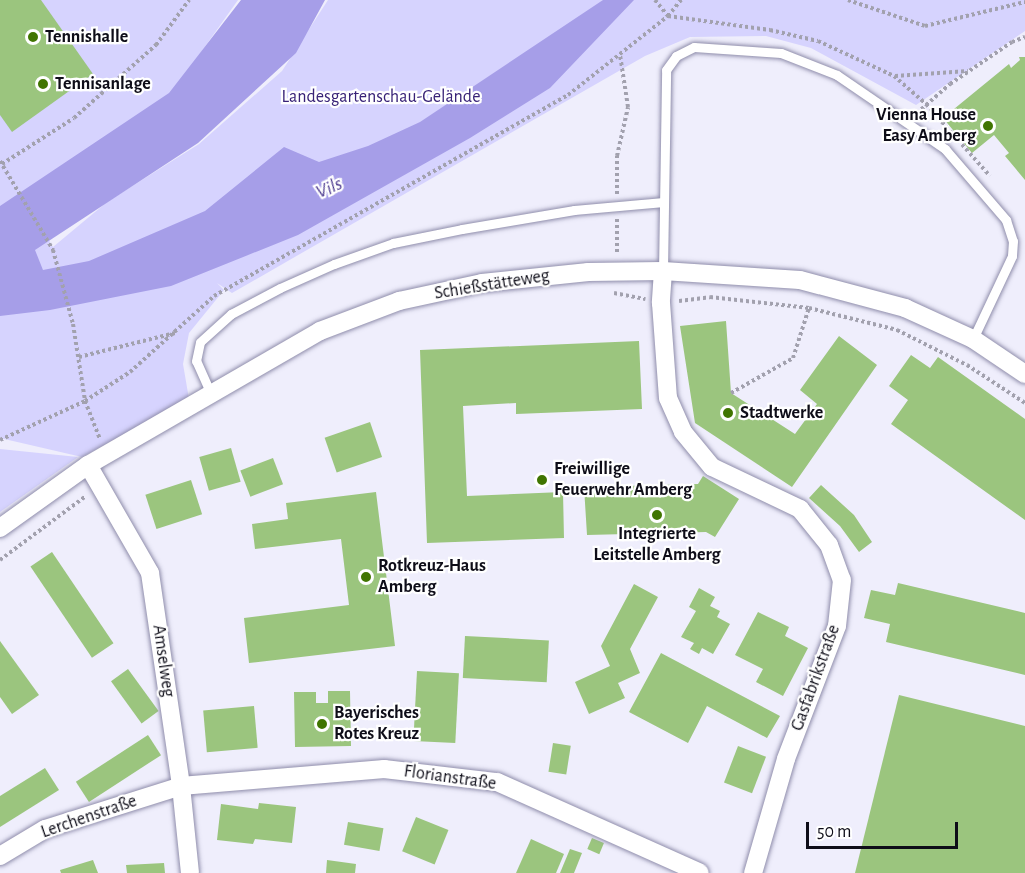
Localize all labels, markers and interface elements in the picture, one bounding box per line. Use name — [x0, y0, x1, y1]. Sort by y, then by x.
place label: Tennishalle — [45, 26, 128, 48]
marker: Tennishalle — [26, 30, 40, 44]
place label: Tennisanlage — [55, 73, 151, 95]
marker: Tennisanlage — [36, 77, 50, 91]
park label: Landesgartenschau-Gelände — [282, 86, 480, 108]
place label: Vienna House Easy Amberg — [876, 105, 976, 148]
marker: Vienna House Easy Amberg — [981, 119, 995, 133]
water label: Vils — [312, 172, 346, 204]
street label: Schießstätteweg — [433, 265, 551, 305]
place label: Stadtwerke — [740, 402, 823, 424]
marker: Stadtwerke — [721, 406, 735, 420]
place label: Freiwillige Feuerwehr Amberg — [554, 459, 692, 502]
marker: Freiwillige Feuerwehr Amberg — [535, 473, 549, 487]
marker: Integrierte Leitstelle Amberg — [650, 508, 664, 522]
place label: Integrierte Leitstelle Amberg — [593, 524, 721, 566]
place label: Rotkreuz-Haus Amberg — [378, 556, 486, 598]
marker: Rotkreuz-Haus Amberg — [359, 570, 373, 584]
street label: Gasfabrikstraße — [787, 622, 845, 734]
street label: Amselweg — [147, 623, 179, 699]
place label: Bayerisches Rotes Kreuz — [334, 703, 419, 746]
marker: Bayerisches Rotes Kreuz — [315, 717, 329, 731]
street label: Florianstraße — [402, 761, 498, 795]
street label: Lerchenstraße — [38, 791, 140, 843]
scale bar — [809, 810, 960, 848]
text: 50 m — [817, 823, 851, 841]

